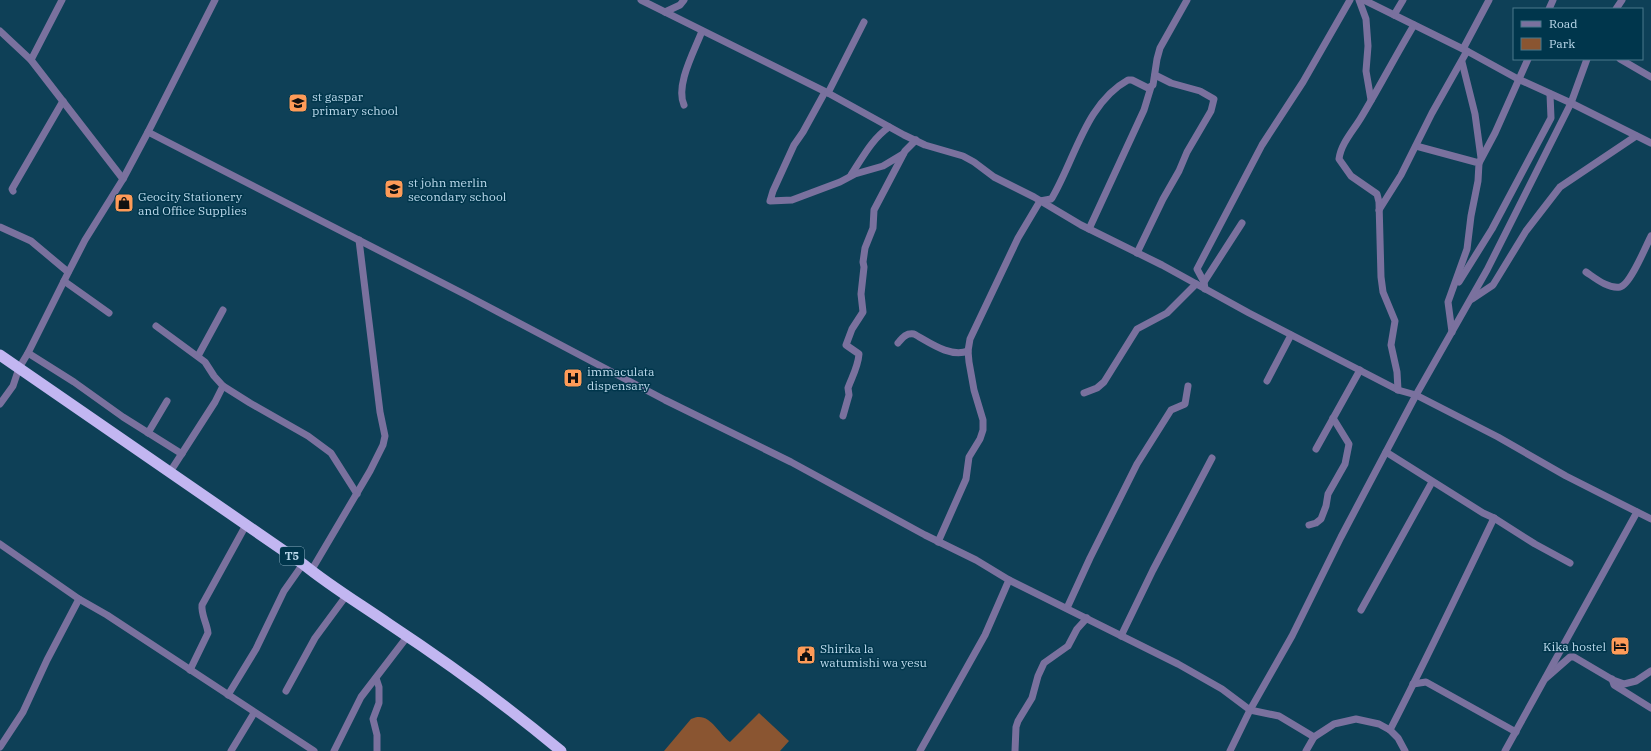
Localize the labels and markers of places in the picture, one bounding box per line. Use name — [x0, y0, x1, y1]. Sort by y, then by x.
place label: st gaspar primary school — [312, 89, 399, 118]
school or university icon: st gaspar primary school — [287, 92, 309, 114]
place label: st john merlin secondary school — [408, 175, 507, 204]
school or university icon: st john merlin secondary school — [383, 178, 405, 200]
place label: Geocity Stationery and Office Supplies — [138, 189, 247, 218]
shop icon: Geocity Stationery and Office Supplies — [113, 192, 135, 214]
place label: immaculata dispensary — [587, 364, 655, 393]
hospital icon: immaculata dispensary — [562, 367, 584, 389]
hotel icon: Kika hostel — [1609, 635, 1631, 657]
place label: Kika hostel — [1543, 639, 1606, 654]
place label: Shirika la watumishi wa yesu — [820, 641, 928, 670]
public building icon: Shirika la watumishi wa yesu — [795, 644, 817, 666]

